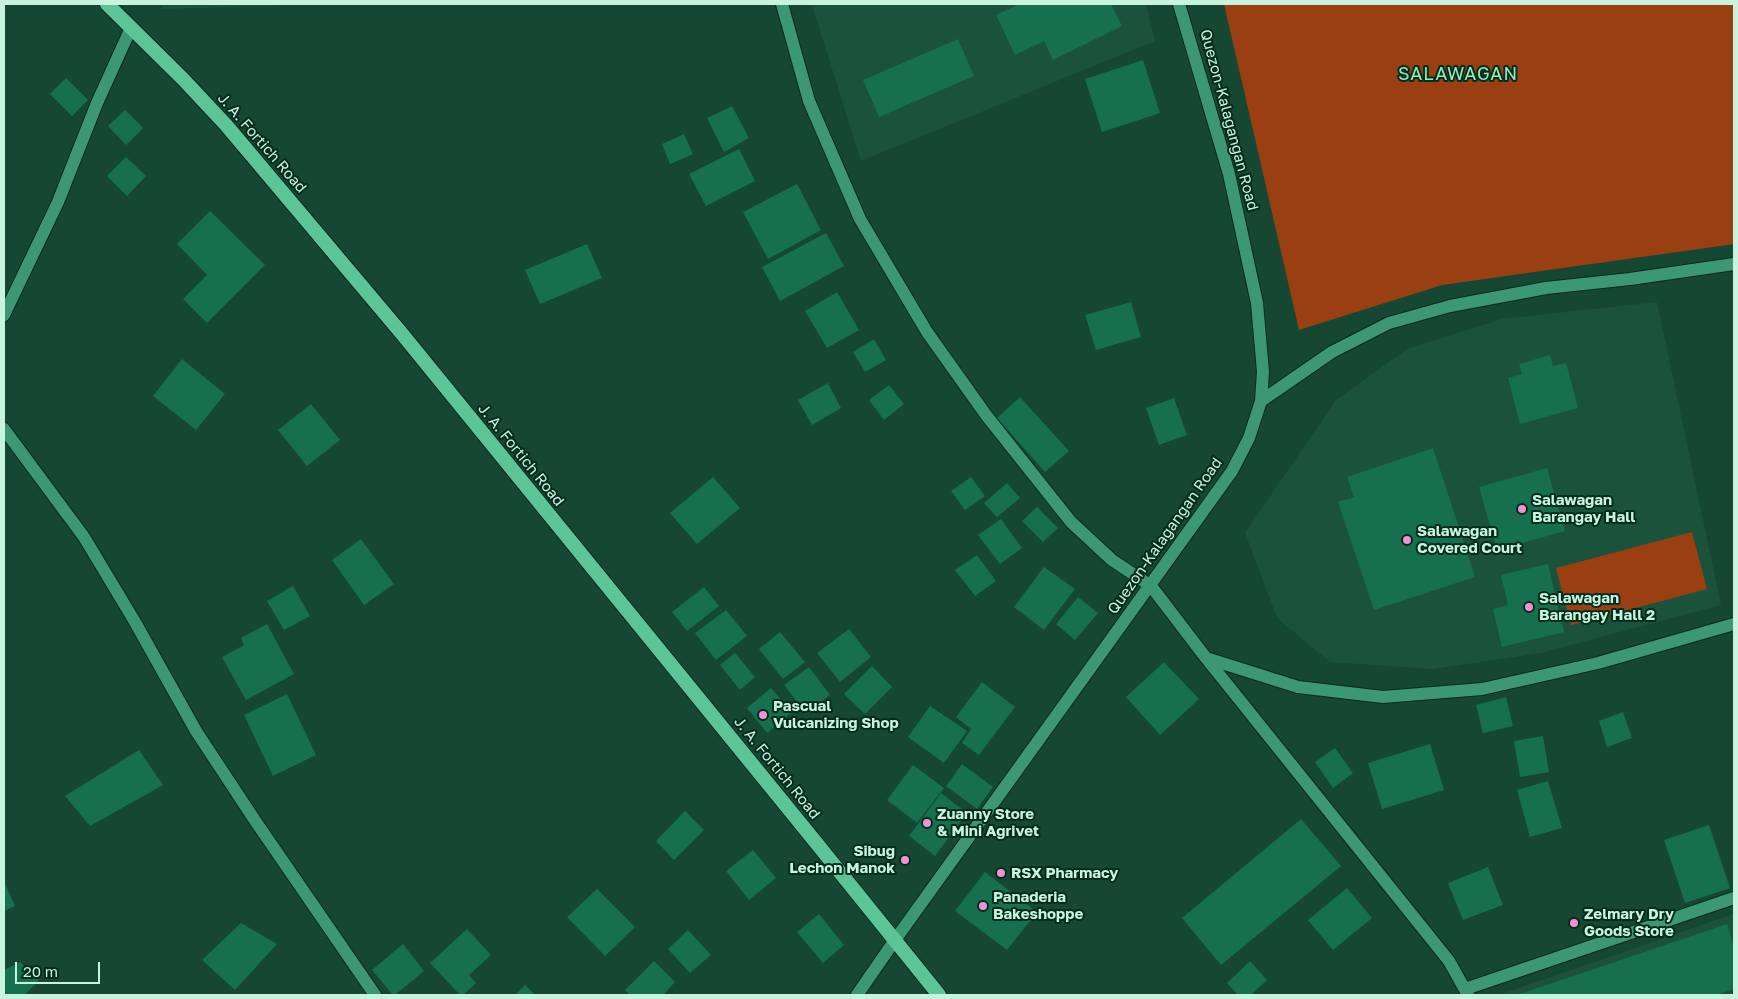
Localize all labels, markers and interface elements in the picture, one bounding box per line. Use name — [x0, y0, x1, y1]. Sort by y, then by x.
street label: Quezon-Kalagangan Road — [1196, 27, 1262, 213]
district label: SALAWAGAN — [1397, 63, 1519, 85]
street label: J. A. Fortich Road — [214, 89, 310, 197]
street label: J. A. Fortich Road — [474, 400, 568, 510]
street label: Quezon-Kalagangan Road — [1104, 454, 1226, 618]
place label: Salawagan Barangay Hall — [1532, 491, 1635, 526]
marker: Salawagan Barangay Hall — [1516, 503, 1528, 515]
place label: Salawagan Covered Court — [1417, 522, 1522, 557]
marker: Salawagan Covered Court — [1401, 534, 1413, 546]
place label: Salawagan Barangay Hall 2 — [1539, 589, 1655, 624]
marker: Salawagan Barangay Hall 2 — [1523, 601, 1535, 613]
place label: Pascual Vulcanizing Shop — [773, 697, 899, 732]
marker: Pascual Vulcanizing Shop — [757, 709, 769, 721]
street label: J. A. Fortich Road — [730, 713, 824, 823]
place label: Zuanny Store & Mini Agrivet — [937, 805, 1039, 840]
marker: Zuanny Store & Mini Agrivet — [921, 817, 933, 829]
place label: Sibug Lechon Manok — [789, 842, 895, 877]
marker: Sibug Lechon Manok — [899, 854, 911, 866]
place label: RSX Pharmacy — [1011, 864, 1118, 882]
marker: RSX Pharmacy — [995, 867, 1007, 879]
place label: Panaderia Bakeshoppe — [993, 888, 1083, 923]
marker: Panaderia Bakeshoppe — [977, 900, 989, 912]
place label: Zelmary Dry Goods Store — [1584, 905, 1674, 940]
marker: Zelmary Dry Goods Store — [1568, 917, 1580, 929]
scale bar — [18, 952, 102, 984]
text: 20 m — [23, 962, 58, 980]

